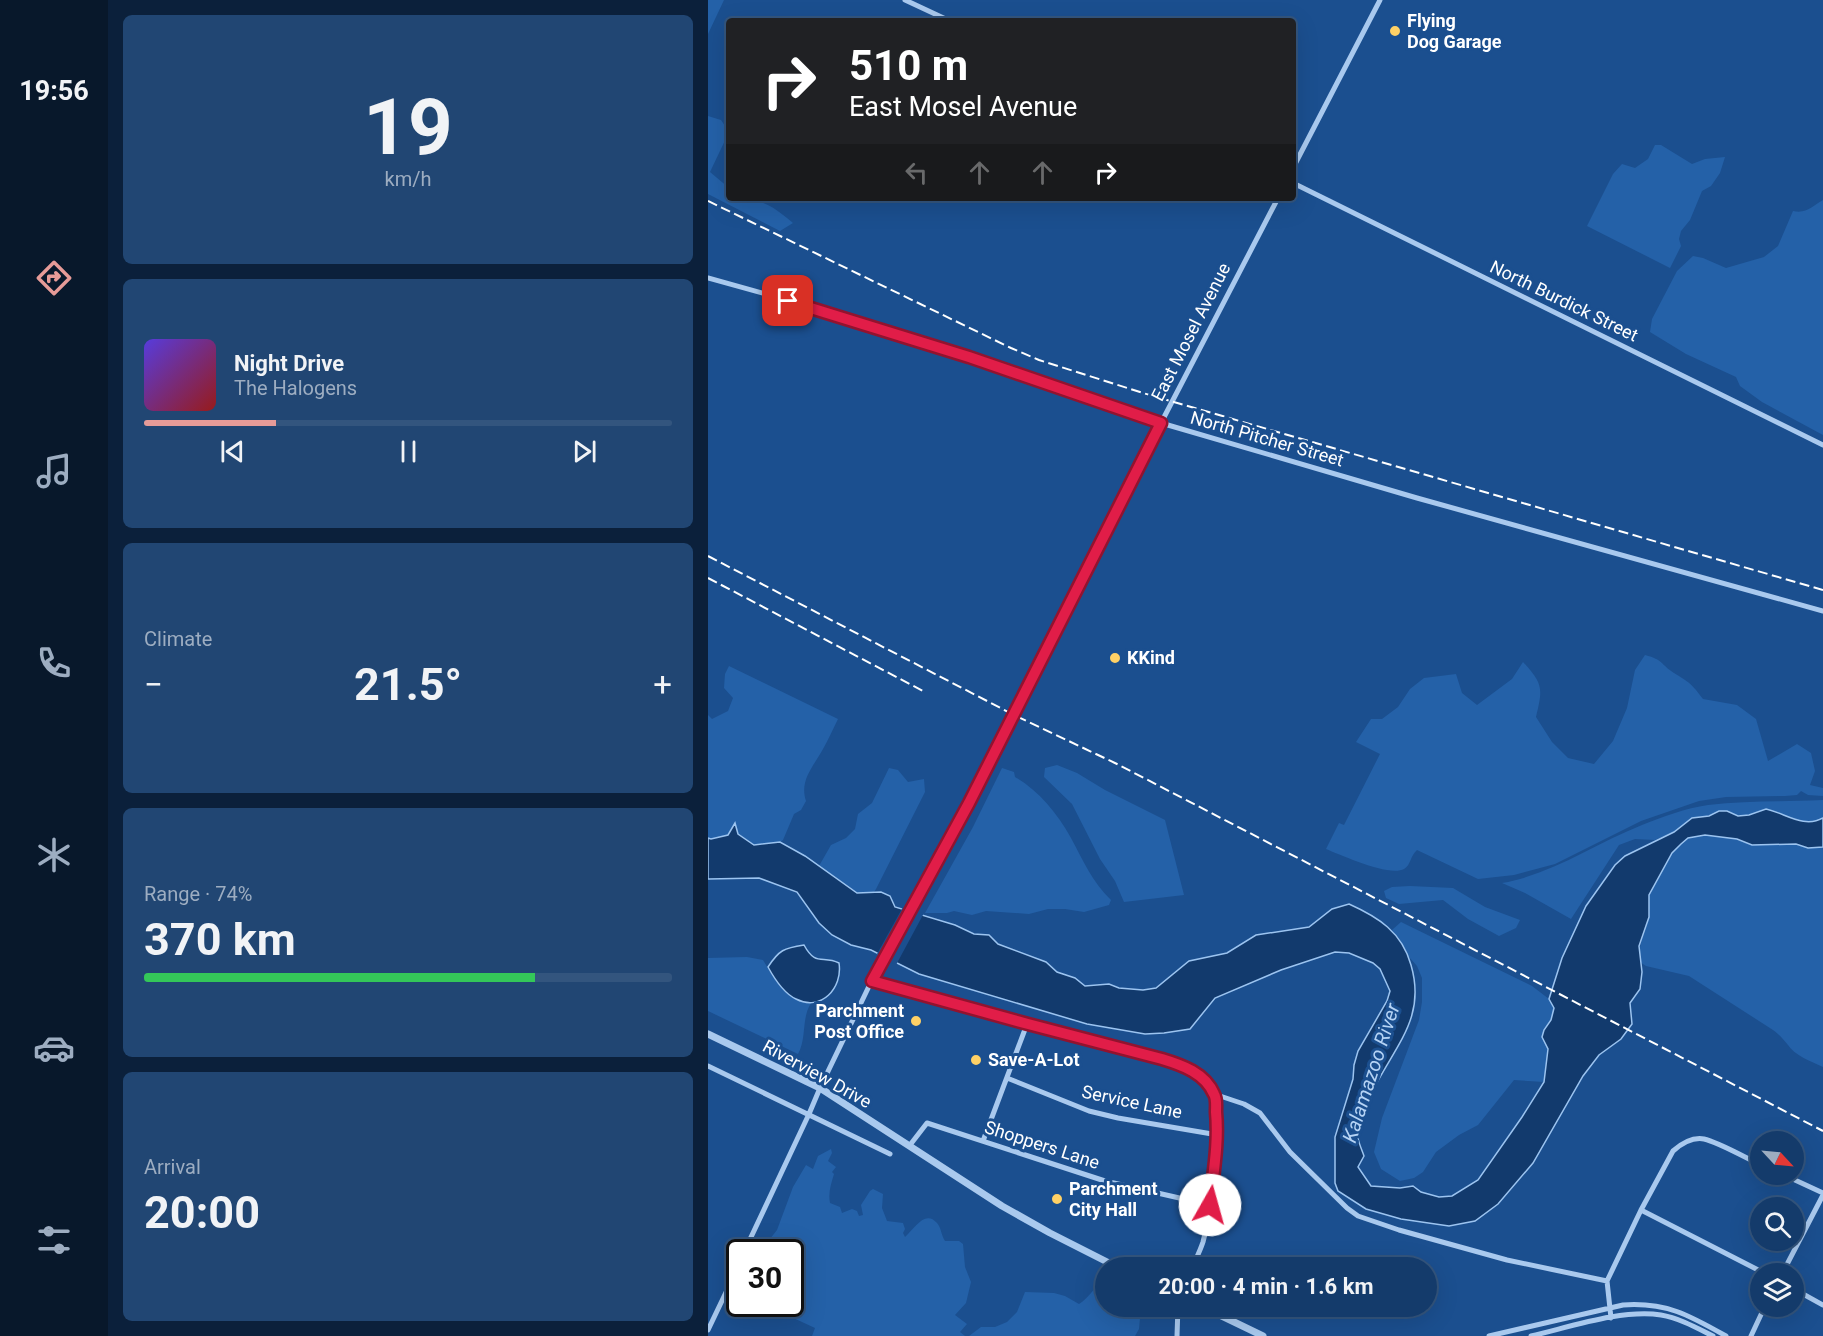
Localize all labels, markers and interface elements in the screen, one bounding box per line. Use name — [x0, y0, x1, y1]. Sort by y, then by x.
place label: Flying Dog Garage — [1407, 10, 1502, 52]
marker: Flying Dog Garage — [1388, 24, 1402, 38]
text: 510 m — [849, 41, 968, 90]
icon: right — [750, 42, 828, 120]
text: 19:56 — [19, 75, 89, 107]
text: 19 — [363, 82, 453, 173]
text: East Mosel Avenue — [849, 91, 1077, 123]
icon: left — [900, 156, 933, 189]
icon: ahead — [963, 156, 996, 189]
icon: ahead — [1026, 156, 1059, 189]
icon: right — [1089, 156, 1122, 189]
text: km/h — [385, 167, 431, 191]
street label: North Burdick Street — [1487, 256, 1642, 346]
icon: directions — [33, 257, 75, 299]
street label: East Mosel Avenue — [1147, 259, 1234, 404]
pin — [762, 275, 813, 326]
icon: arrive — [771, 284, 804, 317]
text: Night Drive — [234, 351, 344, 376]
text: The Halogens — [234, 376, 357, 400]
street label: North Pitcher Street — [1188, 407, 1346, 470]
icon: previous — [216, 435, 249, 468]
icon: pause — [392, 435, 425, 468]
icon: next — [568, 435, 601, 468]
icon: music — [33, 450, 75, 492]
text: Climate — [144, 627, 212, 651]
icon: phone — [33, 642, 75, 684]
place label: KKind — [1127, 647, 1175, 668]
marker: KKind — [1108, 651, 1122, 665]
text: 21.5° — [354, 658, 462, 711]
text: − — [144, 665, 163, 704]
text: + — [653, 665, 672, 704]
icon: climate — [33, 834, 75, 876]
text: Range · 74% — [144, 882, 252, 906]
text: 370 km — [144, 913, 296, 966]
water label: Kalamazoo River — [1337, 999, 1405, 1146]
place label: Parchment Post Office — [814, 1000, 904, 1042]
marker: Parchment Post Office — [909, 1014, 923, 1028]
icon: car — [33, 1027, 75, 1069]
street label: Riverview Drive — [759, 1035, 875, 1112]
place label: Save-A-Lot — [988, 1049, 1080, 1070]
marker: Save-A-Lot — [969, 1053, 983, 1067]
street label: Service Lane — [1080, 1081, 1184, 1122]
street label: Shoppers Lane — [982, 1116, 1102, 1173]
north arrow — [1750, 1131, 1804, 1185]
map controls — [1750, 1131, 1804, 1317]
text: Arrival — [144, 1155, 201, 1179]
position arrow — [1178, 1173, 1242, 1237]
place label: Parchment City Hall — [1069, 1178, 1158, 1220]
text: 20:00 — [144, 1186, 260, 1239]
marker: Parchment City Hall — [1050, 1192, 1064, 1206]
button: search — [1750, 1197, 1804, 1251]
icon: filters — [33, 1219, 75, 1261]
speed limit sign: 30 — [726, 1239, 804, 1317]
button: layers — [1750, 1263, 1804, 1317]
text: 20:00 · 4 min · 1.6 km — [1158, 1274, 1374, 1299]

